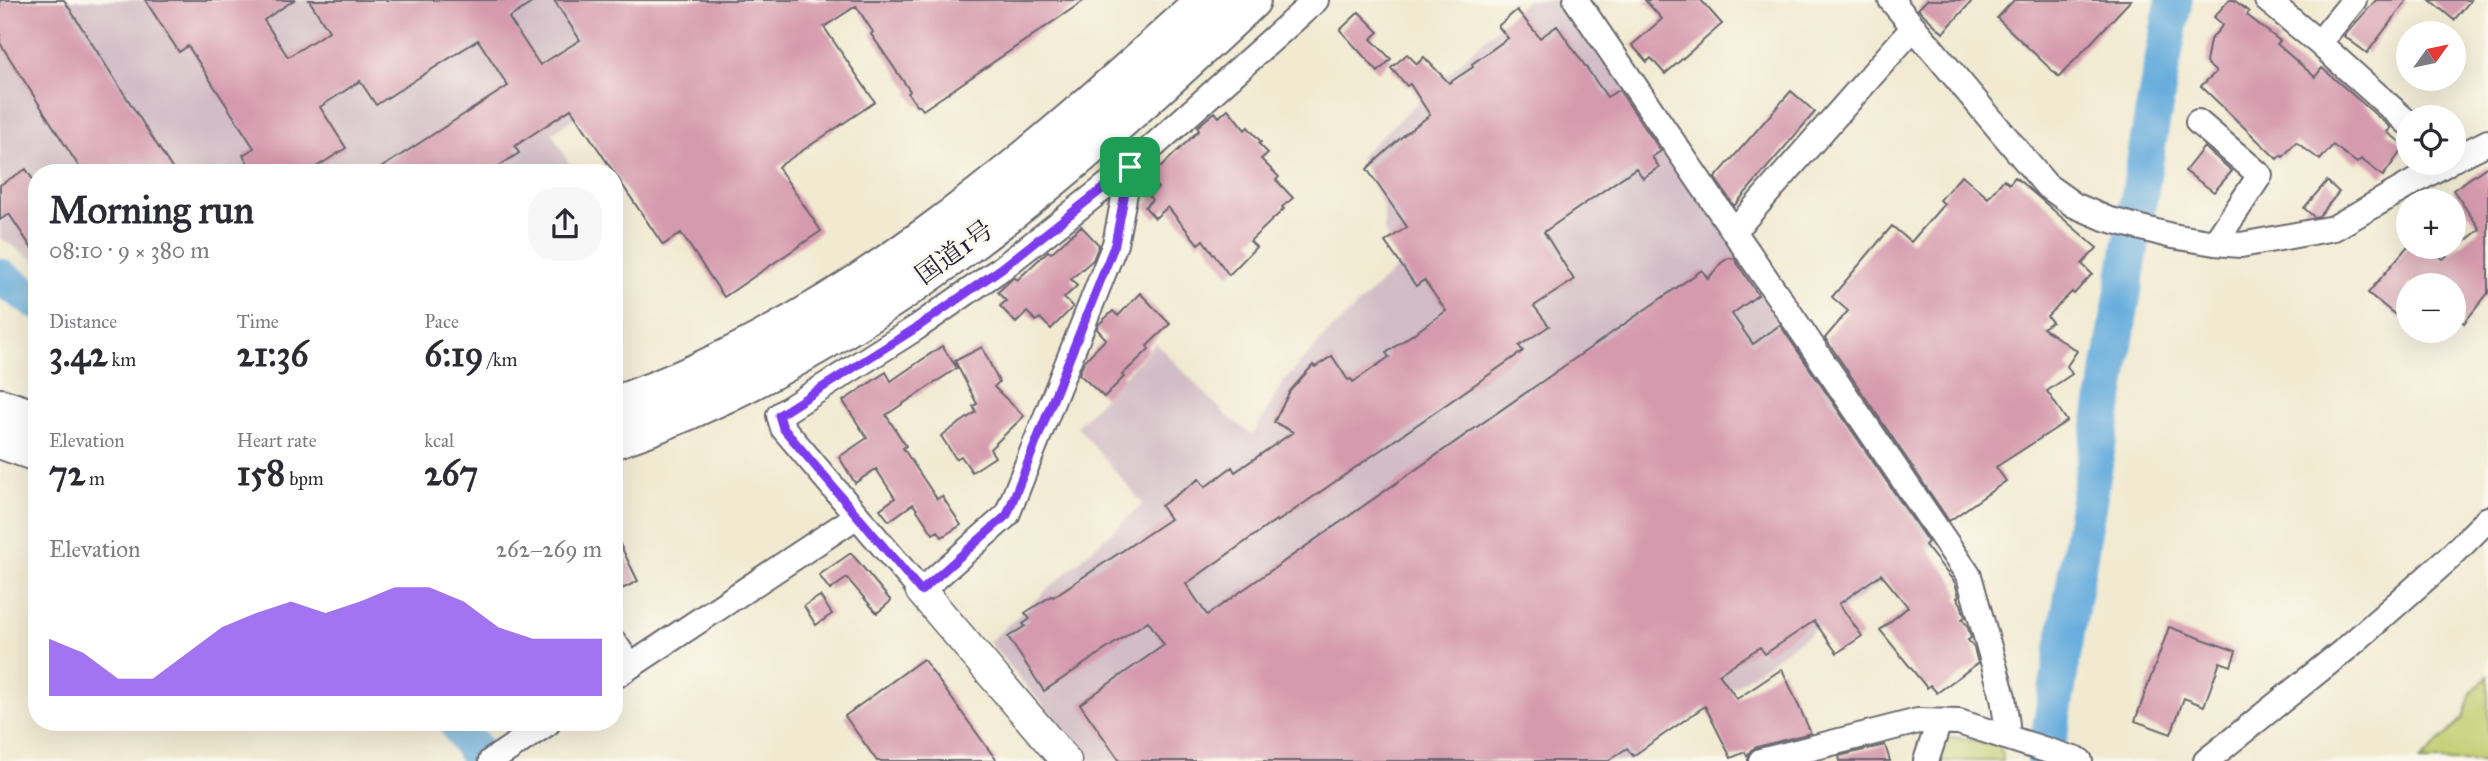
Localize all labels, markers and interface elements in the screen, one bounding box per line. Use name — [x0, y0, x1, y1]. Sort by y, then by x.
north arrow — [2396, 21, 2466, 91]
map controls — [2396, 21, 2466, 343]
button: locate — [2396, 105, 2466, 175]
pin — [1100, 137, 1160, 197]
icon: arrive — [1111, 148, 1149, 186]
text: Morning run — [49, 187, 254, 233]
button: share — [528, 187, 602, 261]
button: + — [2396, 189, 2466, 259]
street label: 国道1号 — [909, 213, 999, 291]
text: 08:10 · 9 × 380 m — [49, 236, 210, 264]
button: − — [2396, 273, 2466, 343]
text: Distance — [49, 310, 117, 333]
text: Time — [237, 310, 279, 333]
text: Pace — [424, 310, 459, 333]
text: 3.42 — [49, 333, 107, 376]
text: 21:36 — [237, 333, 309, 376]
text: 6:19 — [424, 333, 483, 376]
text: km — [107, 348, 136, 371]
text: /km — [483, 348, 517, 371]
text: Elevation — [49, 429, 124, 452]
text: Heart rate — [237, 429, 317, 452]
text: kcal — [424, 429, 454, 452]
text: 72 — [49, 452, 85, 495]
text: 158 — [237, 452, 285, 495]
text: 267 — [424, 452, 478, 495]
text: m — [85, 467, 105, 490]
text: bpm — [285, 467, 324, 490]
text: Elevation — [49, 535, 140, 563]
text: 262–269 m — [496, 535, 602, 563]

